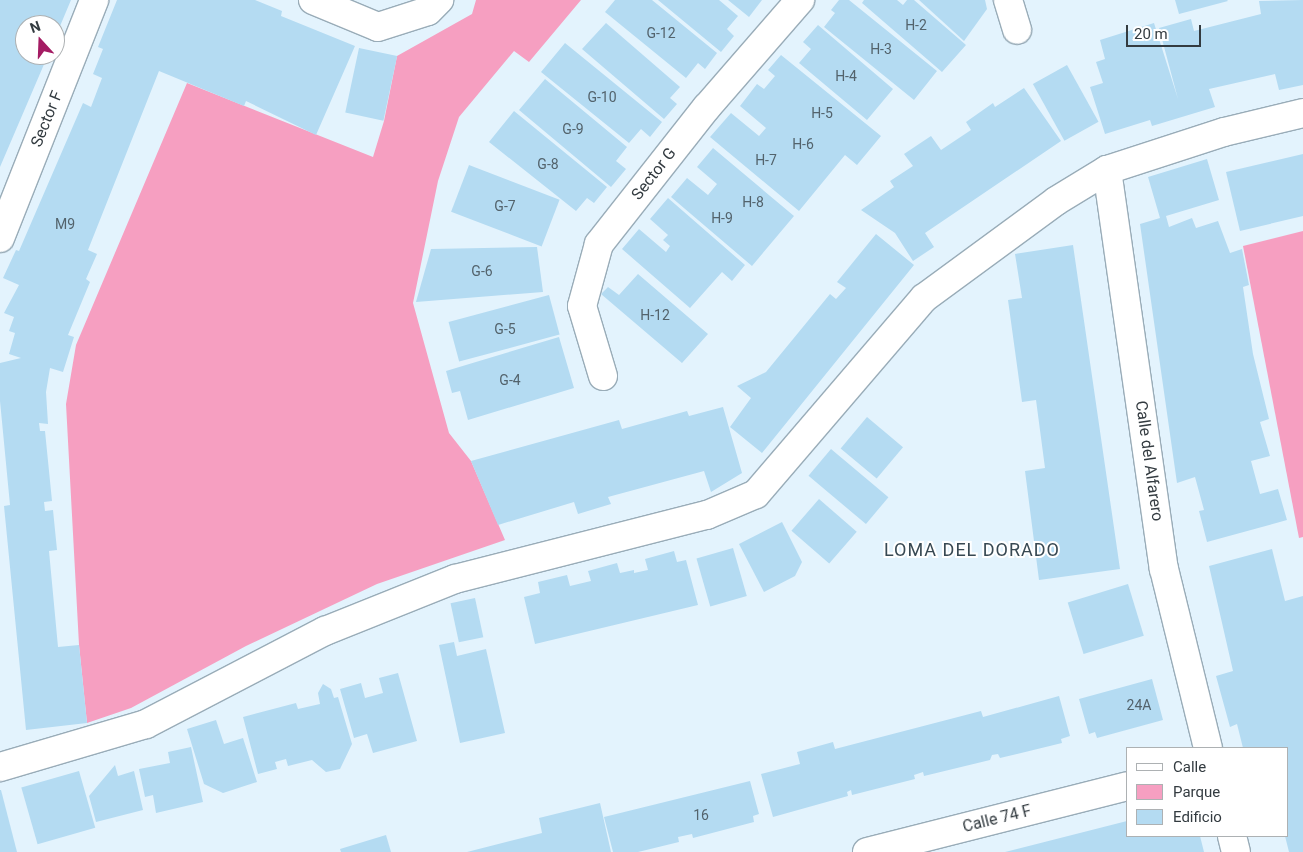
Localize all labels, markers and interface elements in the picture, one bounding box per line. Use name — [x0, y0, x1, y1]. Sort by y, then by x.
north arrow — [15, 15, 65, 65]
scale bar — [1128, 15, 1203, 47]
house number: H-2 — [905, 17, 927, 33]
text: N — [28, 18, 43, 36]
house number: G-12 — [646, 25, 676, 41]
text: 20 m — [1134, 25, 1168, 43]
house number: H-3 — [870, 41, 892, 57]
house number: H-4 — [835, 68, 857, 84]
street label: Sector F — [27, 88, 67, 150]
house number: G-10 — [587, 89, 617, 105]
house number: H-5 — [811, 105, 833, 121]
house number: G-9 — [562, 121, 584, 137]
house number: H-6 — [792, 136, 814, 152]
street label: Sector G — [628, 144, 680, 204]
house number: H-7 — [755, 152, 777, 168]
house number: G-8 — [537, 156, 559, 172]
house number: H-8 — [742, 194, 764, 210]
house number: G-7 — [494, 198, 516, 214]
house number: H-9 — [711, 210, 733, 226]
house number: M9 — [55, 216, 75, 232]
house number: G-6 — [471, 263, 493, 279]
house number: H-12 — [640, 307, 670, 323]
house number: G-5 — [494, 321, 516, 337]
house number: G-4 — [499, 372, 521, 388]
street label: Calle del Alfarero — [1131, 400, 1167, 522]
district label: LOMA DEL DORADO — [882, 539, 1062, 561]
house number: 24A — [1127, 697, 1151, 713]
legend — [1126, 747, 1288, 837]
text: Calle — [1173, 758, 1206, 776]
text: Parque — [1173, 783, 1220, 801]
street label: Calle 74 F — [961, 801, 1033, 837]
house number: 16 — [693, 807, 709, 823]
text: Edificio — [1173, 808, 1222, 826]

